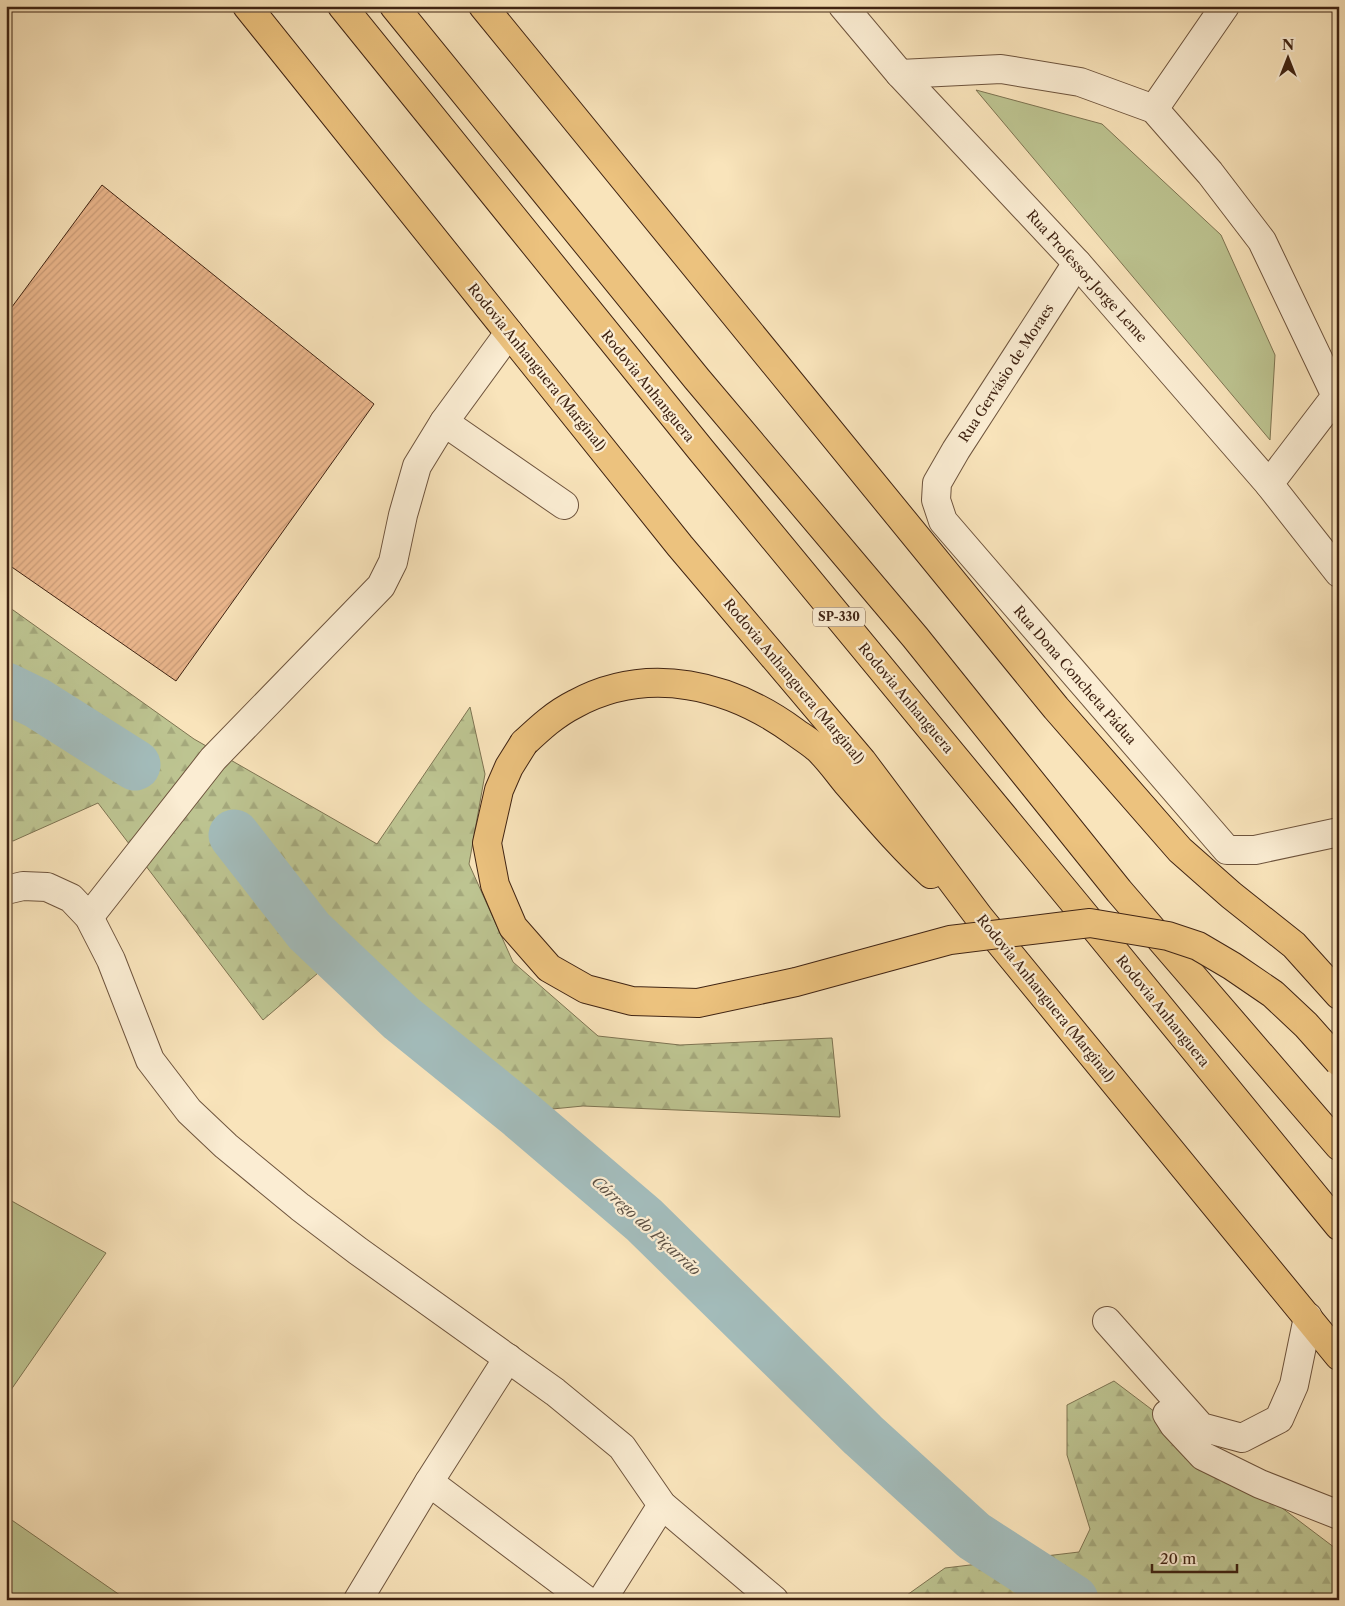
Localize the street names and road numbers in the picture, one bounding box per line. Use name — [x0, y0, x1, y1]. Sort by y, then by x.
street label: Rua Professor Jorge Leme — [1023, 206, 1151, 346]
street label: Rodovia Anhanguera (Marginal) — [464, 280, 610, 454]
street label: Rua Gervásio de Moraes — [954, 300, 1058, 446]
street label: Rodovia Anhanguera — [597, 326, 699, 446]
street label: Rodovia Anhanguera (Marginal) — [720, 595, 868, 767]
street label: Rua Dona Concheta Pádua — [1010, 602, 1141, 749]
road number: SP-330 — [813, 608, 865, 626]
street label: Rodovia Anhanguera — [855, 639, 958, 757]
street label: Rodovia Anhanguera (Marginal) — [973, 911, 1119, 1085]
street label: Rodovia Anhanguera — [1112, 951, 1214, 1071]

